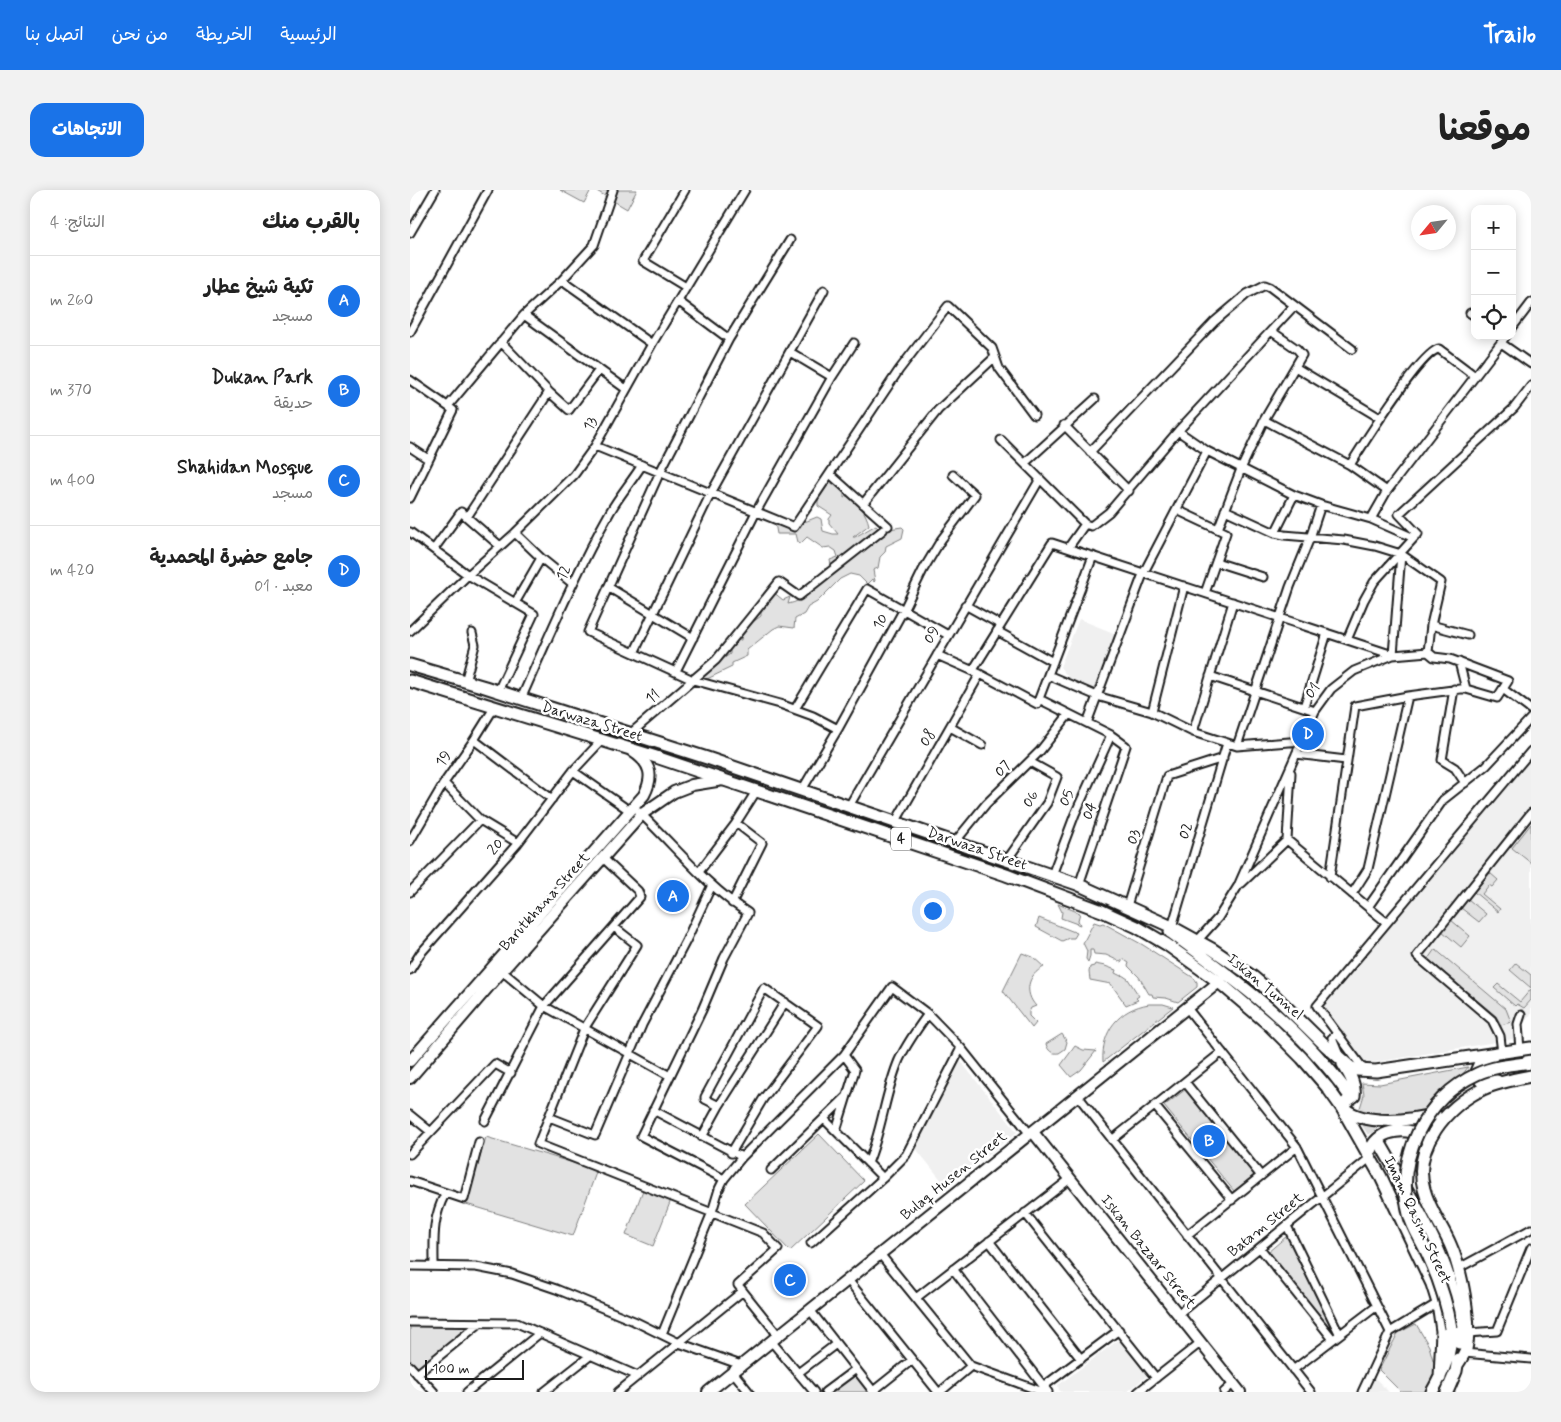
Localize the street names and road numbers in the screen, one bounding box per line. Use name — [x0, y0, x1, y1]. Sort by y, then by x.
street label: 13 — [579, 413, 603, 435]
street label: 12 — [552, 562, 576, 584]
street label: 10 — [869, 610, 893, 634]
street label: 09 — [919, 622, 945, 648]
street label: 01 — [1301, 679, 1325, 703]
street label: 11 — [641, 685, 665, 709]
street label: Darwaza Street — [539, 697, 645, 747]
street label: 08 — [915, 726, 941, 750]
street label: 19 — [431, 747, 457, 771]
street label: 07 — [990, 756, 1016, 782]
street label: 05 — [1055, 786, 1079, 810]
street label: 06 — [1018, 787, 1044, 811]
street label: 04 — [1078, 799, 1102, 823]
street label: 02 — [1174, 820, 1198, 842]
street label: Darwaza Street — [924, 823, 1030, 876]
street label: 03 — [1122, 827, 1146, 847]
road number: 4 — [891, 828, 911, 851]
street label: 20 — [483, 834, 509, 860]
street label: Barutkhana Street — [495, 848, 595, 956]
street label: Iskan Tunnel — [1223, 949, 1307, 1025]
street label: Bulaq Husen Street — [897, 1127, 1012, 1225]
street label: Imam Qasim Street — [1379, 1153, 1455, 1287]
street label: Batam Street — [1224, 1188, 1308, 1262]
street label: Iskan Bazaar Street — [1096, 1191, 1200, 1313]

